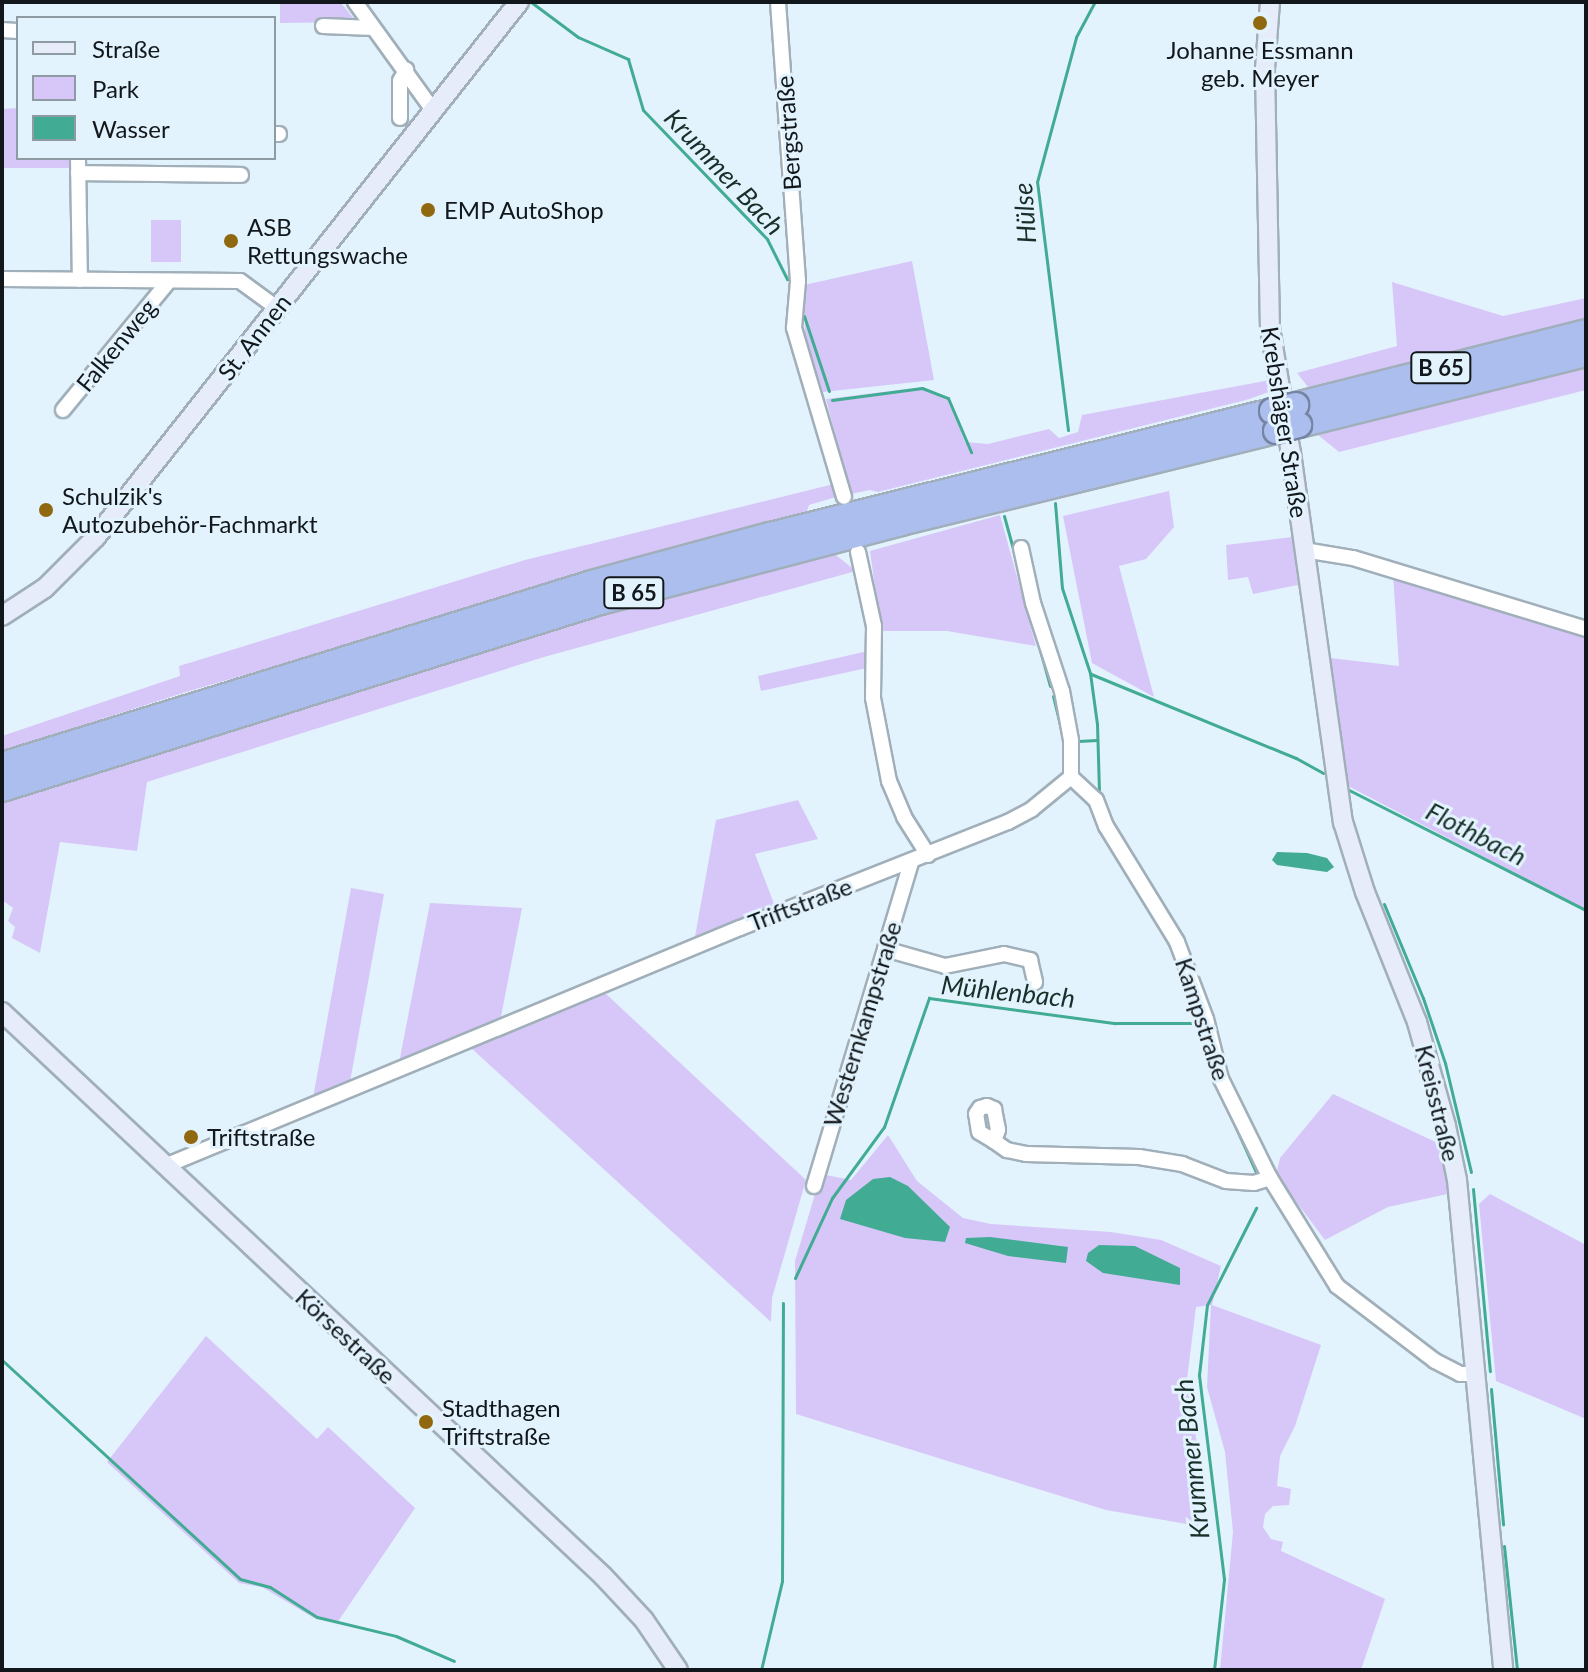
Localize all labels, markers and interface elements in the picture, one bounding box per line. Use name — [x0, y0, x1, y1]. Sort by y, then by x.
marker: Johanne Essmann geb. Meyer — [1251, 14, 1269, 32]
legend — [16, 16, 276, 160]
text: Straße — [92, 34, 160, 63]
place label: Johanne Essmann geb. Meyer — [1166, 36, 1354, 92]
text: Park — [92, 74, 139, 103]
street label: Bergstraße — [770, 75, 806, 191]
water label: Krummer Bach — [658, 102, 790, 242]
text: Wasser — [92, 114, 170, 143]
water label: Hülse — [1007, 182, 1043, 244]
place label: EMP AutoShop — [444, 196, 605, 224]
marker: EMP AutoShop — [419, 201, 437, 219]
place label: ASB Rettungswache — [247, 213, 408, 269]
marker: ASB Rettungswache — [222, 232, 240, 250]
street label: St. Annen — [211, 288, 297, 386]
street label: Falkenweg — [70, 293, 162, 397]
street label: Krebshäger Straße — [1256, 324, 1314, 520]
road number: B 65 — [1409, 350, 1473, 386]
place label: Schulzik's Autozubehör-Fachmarkt — [62, 482, 318, 538]
marker: Schulzik's Autozubehör-Fachmarkt — [37, 501, 55, 519]
road number: B 65 — [602, 575, 666, 611]
water label: Flothbach — [1421, 796, 1531, 872]
street label: Triftstraße — [744, 871, 856, 937]
street label: Westernkampstraße — [817, 918, 907, 1130]
street label: Kampstraße — [1170, 954, 1236, 1084]
water label: Mühlenbach — [940, 969, 1076, 1015]
street label: Kreisstraße — [1410, 1042, 1466, 1164]
place label: Triftstraße — [207, 1123, 316, 1151]
marker: Triftstraße — [182, 1128, 200, 1146]
street label: Körsestraße — [290, 1282, 402, 1390]
water label: Krummer Bach — [1168, 1377, 1216, 1541]
place label: Stadthagen Triftstraße — [442, 1394, 561, 1450]
marker: Stadthagen Triftstraße — [417, 1413, 435, 1431]

